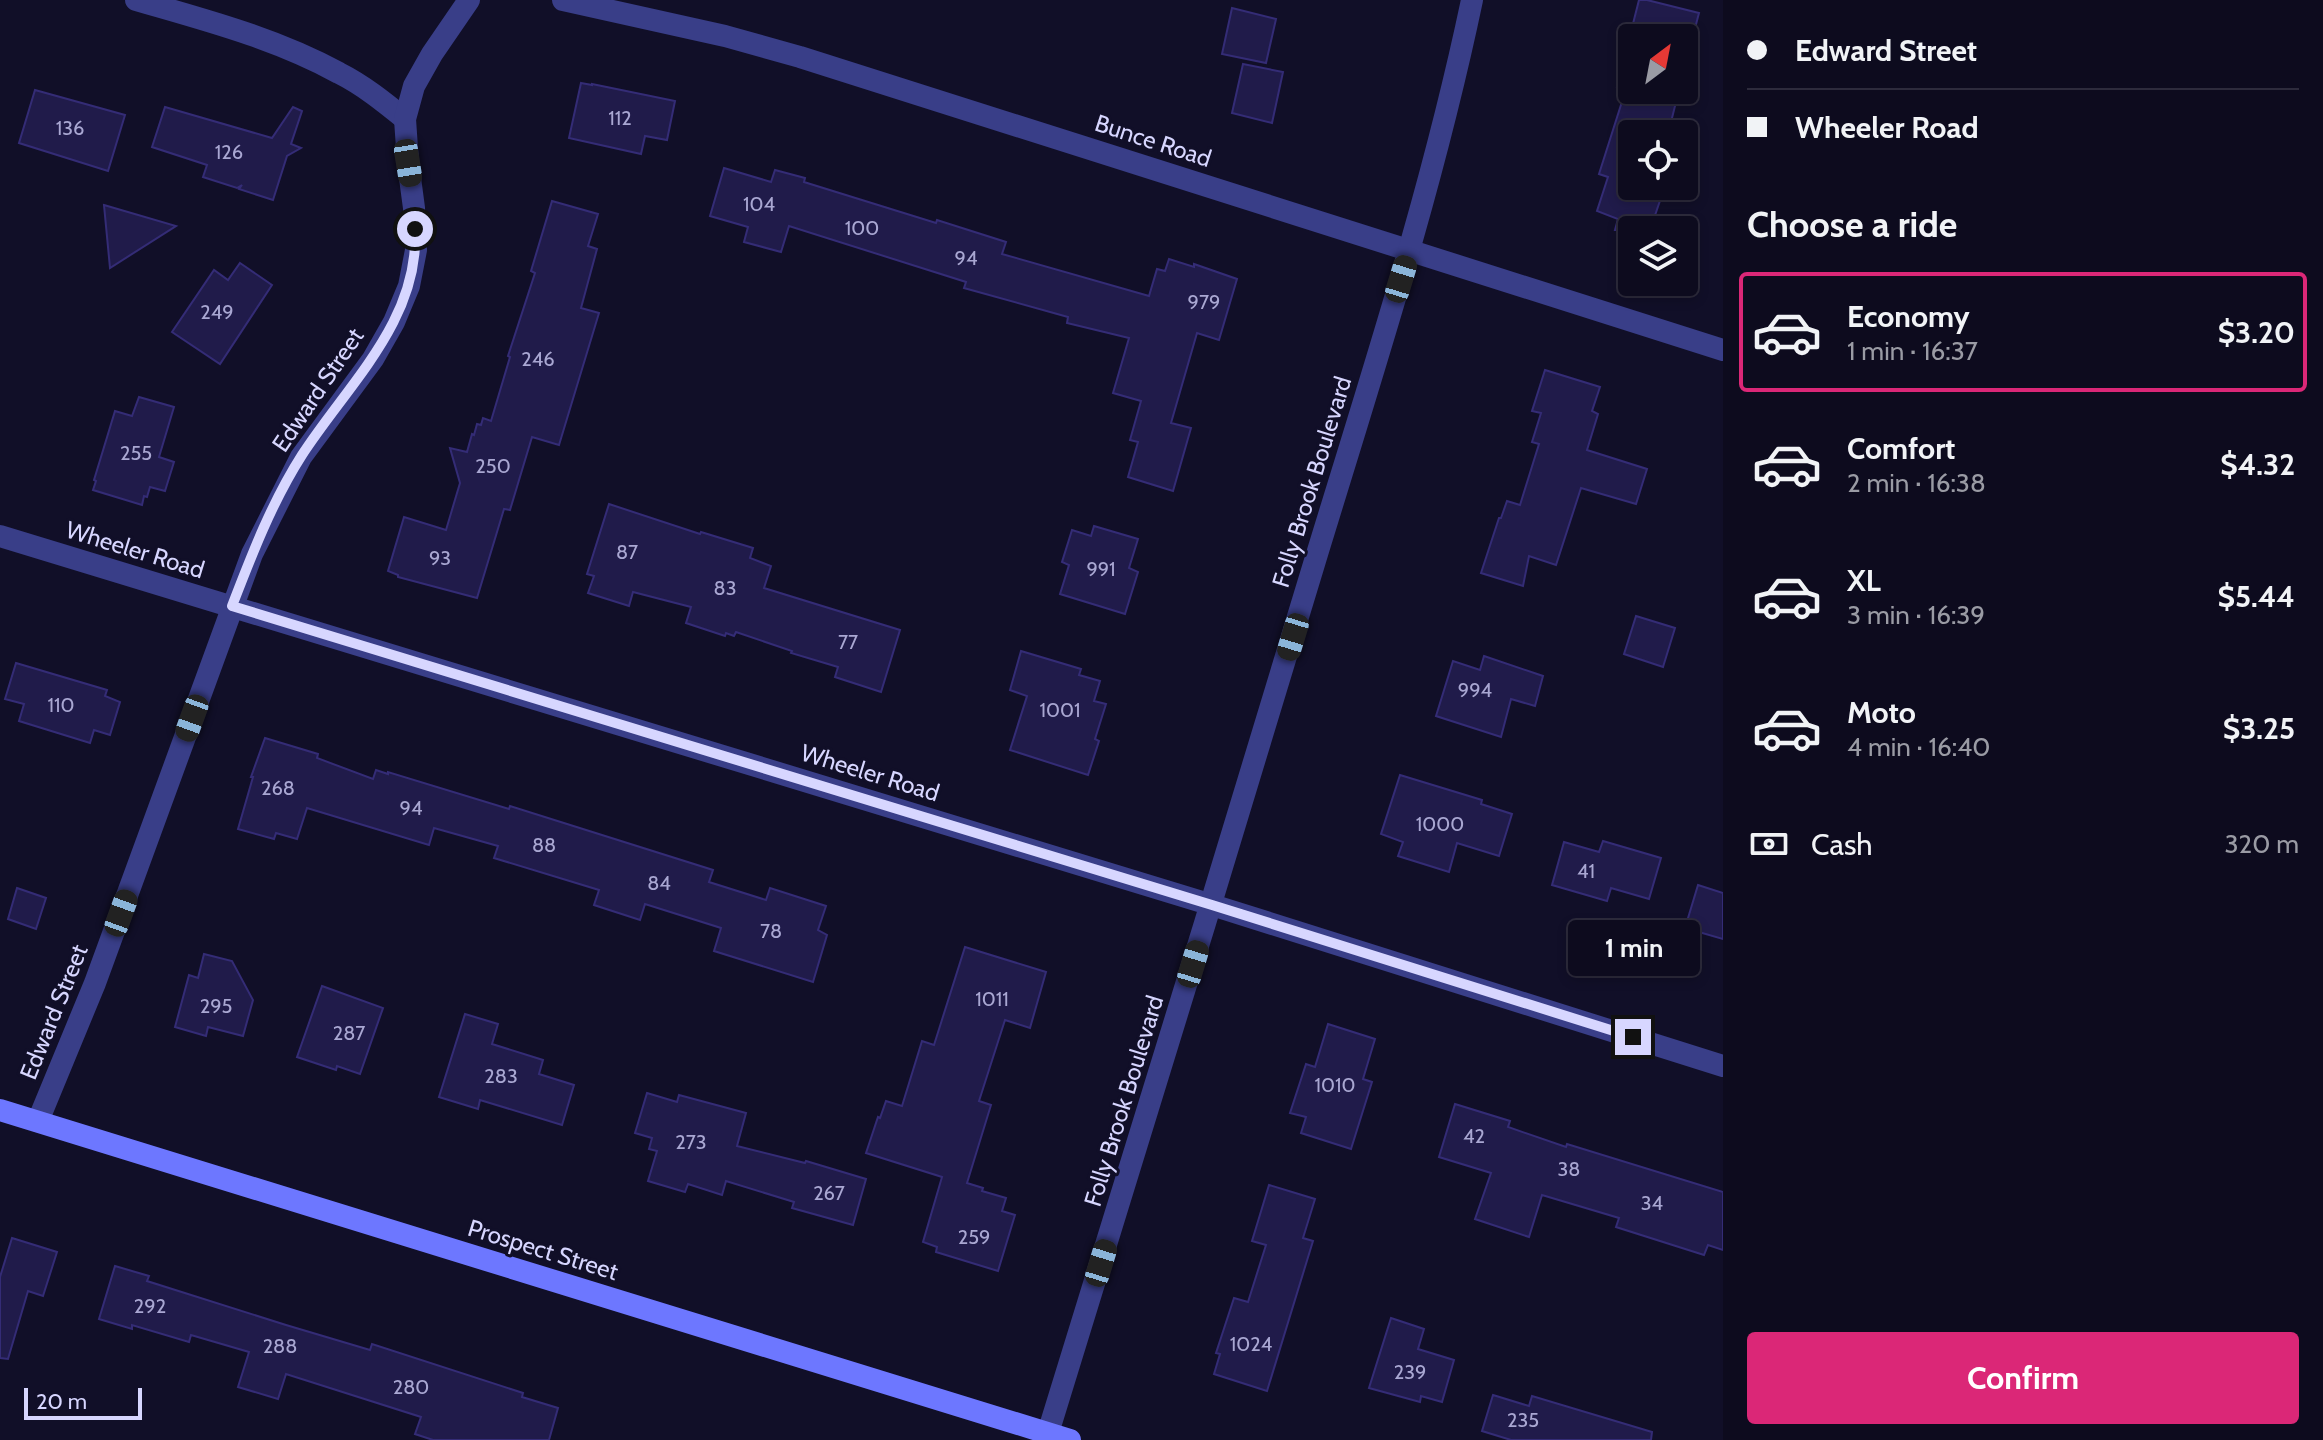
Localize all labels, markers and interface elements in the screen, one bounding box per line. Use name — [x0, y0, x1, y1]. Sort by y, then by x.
north arrow — [1618, 24, 1698, 104]
map controls — [1618, 24, 1698, 296]
text: Edward Street — [1795, 32, 1977, 69]
house number: 112 — [608, 106, 632, 130]
street label: Bunce Road — [1091, 108, 1215, 173]
text: Wheeler Road — [1795, 109, 1979, 146]
house number: 136 — [56, 116, 84, 140]
button: locate — [1618, 120, 1698, 200]
car — [392, 137, 424, 189]
house number: 126 — [215, 140, 243, 164]
house number: 104 — [743, 192, 775, 216]
text: Choose a ride — [1747, 202, 1957, 246]
route start — [397, 211, 433, 247]
house number: 100 — [845, 216, 879, 240]
button: layers — [1618, 216, 1698, 296]
house number: 94 — [955, 246, 978, 270]
car — [1383, 253, 1419, 305]
house number: 979 — [1188, 290, 1220, 314]
icon: car — [1751, 296, 1823, 368]
text: Economy — [1847, 298, 1970, 335]
house number: 249 — [200, 300, 234, 324]
text: $3.20 — [2218, 314, 2295, 351]
street label: Edward Street — [266, 322, 370, 457]
text: 1 min · 16:37 — [1847, 335, 1978, 367]
house number: 246 — [521, 347, 555, 371]
street label: Folly Brook Boulevard — [1266, 373, 1357, 591]
icon: car — [1751, 428, 1823, 500]
text: Comfort — [1847, 430, 1955, 467]
house number: 255 — [120, 441, 152, 465]
text: $4.32 — [2220, 446, 2295, 483]
house number: 250 — [475, 454, 511, 478]
text: 2 min · 16:38 — [1847, 467, 1986, 499]
street label: Wheeler Road — [62, 515, 208, 584]
house number: 87 — [616, 540, 638, 564]
house number: 93 — [429, 546, 451, 570]
house number: 991 — [1086, 557, 1116, 581]
icon: car — [1751, 560, 1823, 632]
text: XL — [1847, 562, 1881, 599]
house number: 83 — [714, 576, 736, 600]
text: $5.44 — [2218, 578, 2295, 615]
text: 3 min · 16:39 — [1847, 599, 1985, 631]
car — [1275, 611, 1311, 663]
house number: 77 — [838, 630, 858, 654]
house number: 994 — [1458, 678, 1493, 702]
car — [173, 691, 211, 745]
icon: car — [1751, 692, 1823, 764]
house number: 110 — [48, 693, 75, 717]
text: Moto — [1847, 694, 1916, 731]
house number: 1001 — [1040, 698, 1080, 722]
text: $3.25 — [2223, 710, 2295, 747]
text: 4 min · 16:40 — [1847, 731, 1990, 763]
street label: Wheeler Road — [797, 738, 943, 807]
house number: 268 — [261, 776, 295, 800]
house number: 94 — [400, 796, 423, 820]
house number: 1000 — [1416, 812, 1464, 836]
icon: cash — [1747, 822, 1791, 866]
text: Cash — [1811, 826, 1873, 863]
text: 320 m — [2225, 828, 2299, 860]
house number: 88 — [532, 833, 556, 857]
house number: 41 — [1577, 859, 1595, 883]
house number: 84 — [647, 871, 671, 895]
car — [102, 886, 140, 940]
house number: 78 — [760, 919, 782, 943]
callout: 1 min — [1567, 921, 1699, 977]
text: 1 min — [1605, 932, 1663, 964]
car — [1175, 938, 1211, 990]
street label: Edward Street — [13, 940, 94, 1083]
house number: 1011 — [975, 987, 1009, 1011]
street label: Folly Brook Boulevard — [1078, 992, 1169, 1210]
house number: 295 — [200, 994, 232, 1018]
route end — [1615, 1019, 1651, 1055]
house number: 287 — [333, 1021, 365, 1045]
house number: 283 — [484, 1064, 518, 1088]
house number: 1010 — [1315, 1073, 1355, 1097]
house number: 42 — [1463, 1124, 1485, 1148]
house number: 273 — [675, 1130, 707, 1154]
house number: 38 — [1558, 1157, 1580, 1181]
house number: 267 — [813, 1181, 845, 1205]
house number: 34 — [1641, 1191, 1664, 1215]
street label: Prospect Street — [464, 1213, 622, 1286]
house number: 259 — [958, 1225, 990, 1249]
car — [1083, 1237, 1119, 1289]
house number: 292 — [134, 1294, 166, 1318]
house number: 1024 — [1230, 1332, 1273, 1356]
button: Confirm — [1747, 1332, 2299, 1424]
house number: 288 — [263, 1334, 297, 1358]
house number: 239 — [1394, 1360, 1426, 1384]
house number: 280 — [393, 1375, 429, 1399]
scale bar — [24, 1384, 142, 1420]
text: 20 m — [36, 1388, 87, 1415]
house number: 235 — [1507, 1408, 1539, 1432]

